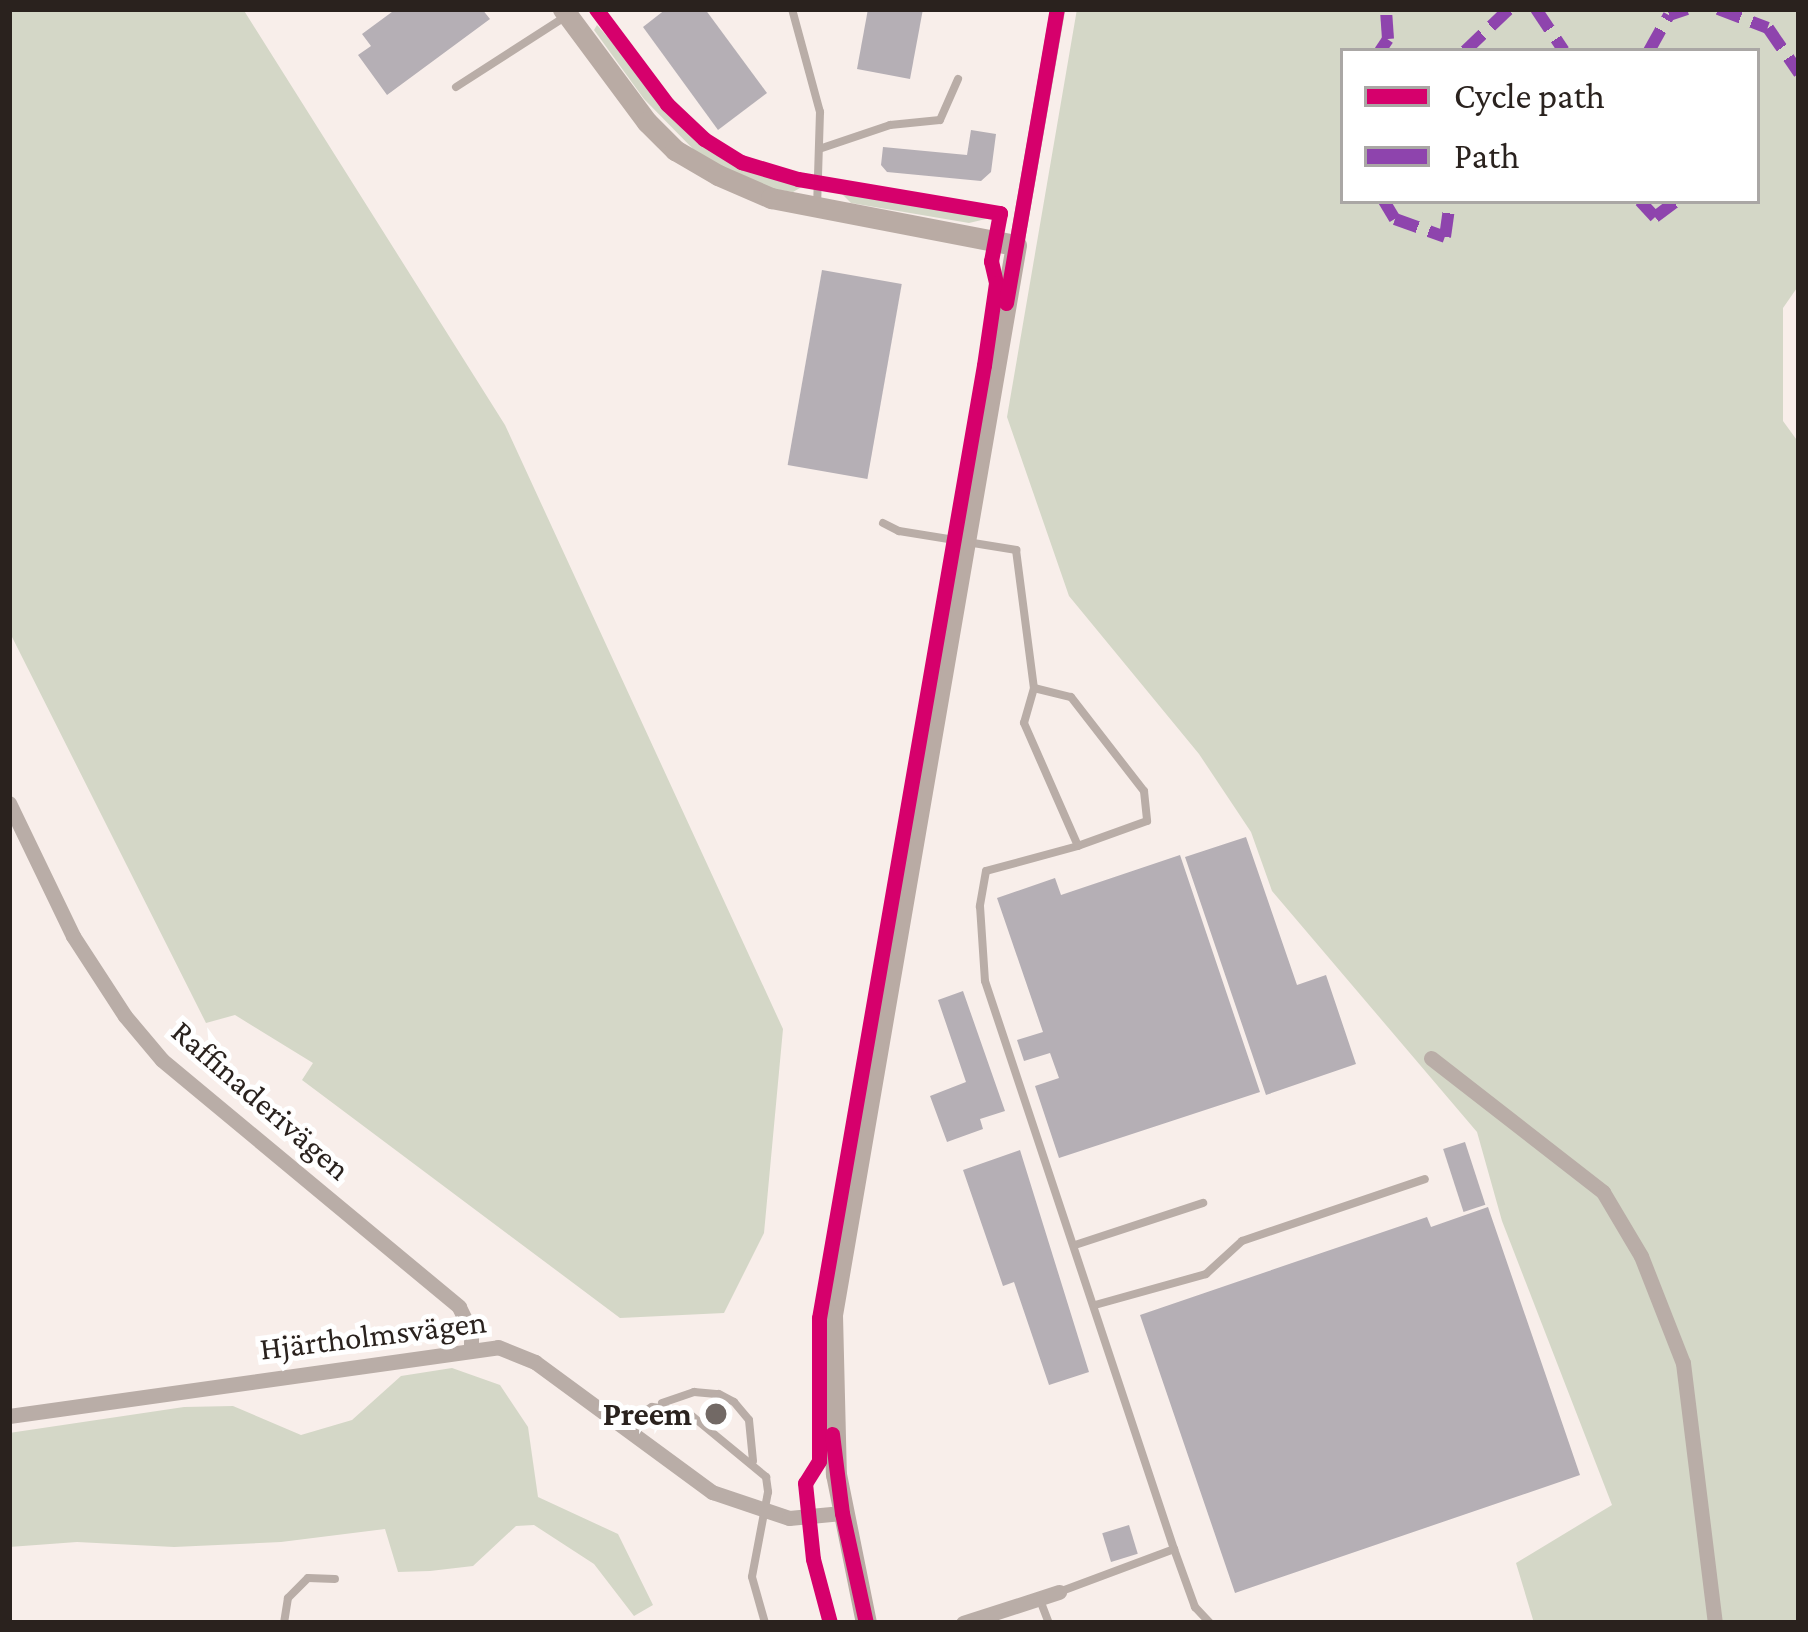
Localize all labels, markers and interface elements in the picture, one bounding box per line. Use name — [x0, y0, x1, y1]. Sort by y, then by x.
legend — [1340, 48, 1760, 204]
text: Cycle path — [1454, 76, 1605, 116]
text: Path — [1454, 136, 1519, 176]
street label: Raffinaderivägen — [163, 1012, 359, 1188]
street label: Hjärtholmsvägen — [257, 1301, 489, 1369]
place label: Preem — [603, 1394, 692, 1434]
marker: Preem — [703, 1401, 729, 1427]

